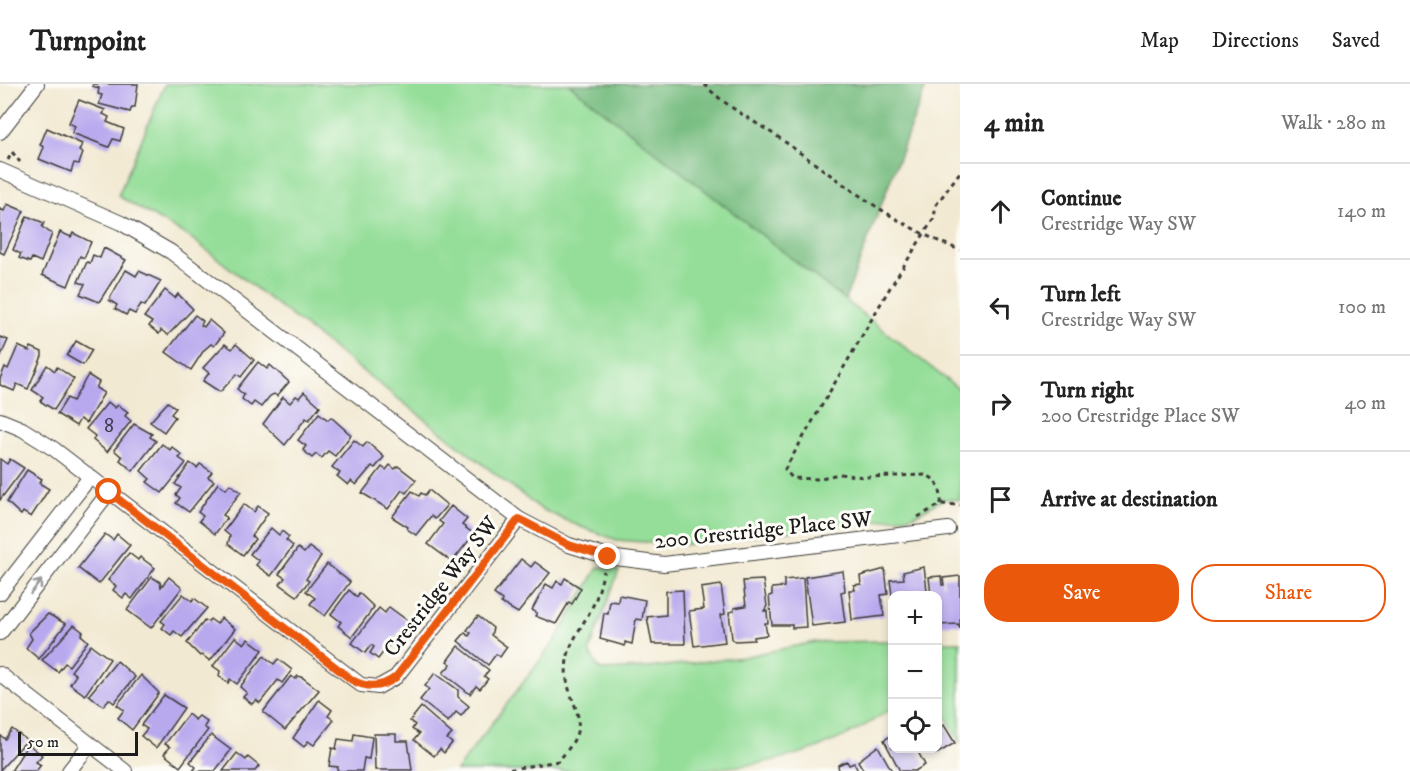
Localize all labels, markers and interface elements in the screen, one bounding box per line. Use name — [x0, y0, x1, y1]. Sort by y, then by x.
text: Turnpoint — [30, 24, 146, 59]
text: Map — [1140, 28, 1179, 54]
text: Directions — [1212, 28, 1299, 54]
text: Saved — [1332, 28, 1380, 54]
text: 4 min — [984, 107, 1044, 140]
text: Walk · 280 m — [1281, 111, 1386, 136]
text: Continue — [1041, 185, 1122, 212]
icon: ahead — [984, 195, 1017, 228]
text: 140 m — [1337, 199, 1386, 224]
text: Crestridge Way SW — [1041, 212, 1196, 237]
text: Turn left — [1041, 281, 1121, 308]
icon: left — [984, 291, 1017, 324]
text: 100 m — [1338, 295, 1386, 320]
text: Crestridge Way SW — [1041, 308, 1196, 333]
text: Turn right — [1041, 377, 1134, 404]
icon: right — [984, 387, 1017, 420]
text: 40 m — [1344, 391, 1386, 416]
text: 200 Crestridge Place SW — [1041, 404, 1240, 429]
house number: 8 — [104, 414, 114, 439]
route start — [95, 478, 121, 504]
icon: arrive — [984, 483, 1017, 516]
text: Arrive at destination — [1041, 486, 1218, 513]
street label: 200 Crestridge Place SW — [653, 506, 874, 555]
street label: Crestridge Way SW — [378, 511, 505, 662]
route end — [594, 543, 620, 569]
button: Save — [984, 564, 1179, 622]
button: Share — [1191, 564, 1386, 622]
one-way arrow — [29, 579, 42, 595]
map controls — [888, 591, 942, 753]
button: + — [888, 591, 942, 645]
button: − — [888, 645, 942, 699]
button: locate — [888, 699, 942, 753]
scale bar — [18, 729, 138, 756]
text: 50 m — [27, 732, 59, 752]

